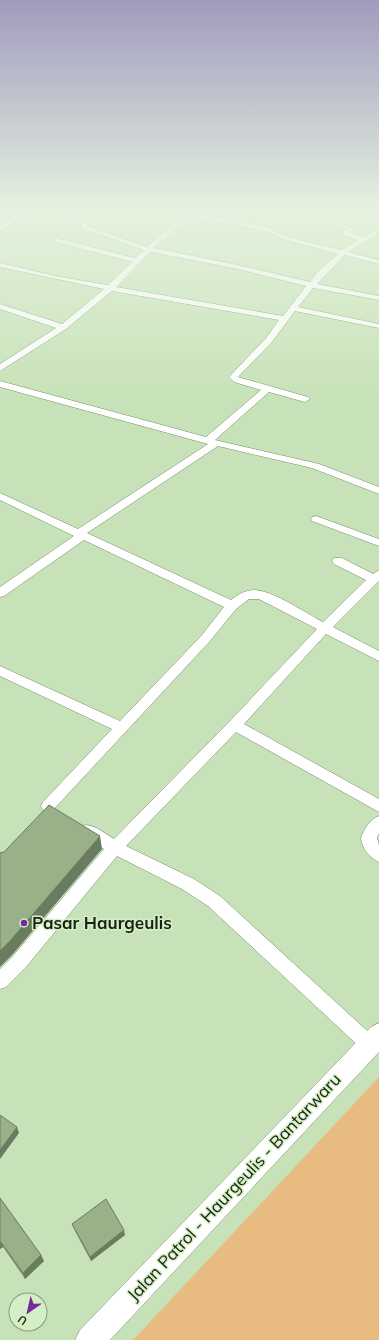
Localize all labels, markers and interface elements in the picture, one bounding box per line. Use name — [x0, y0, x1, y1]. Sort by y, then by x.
place label: Pasar Haurgeulis — [32, 912, 172, 933]
marker: Pasar Haurgeulis — [19, 918, 29, 928]
street label: Jalan Patrol - Haurgeulis - Bantarwaru — [122, 1068, 346, 1306]
north arrow — [8, 1292, 48, 1332]
text: U — [15, 1312, 30, 1328]

